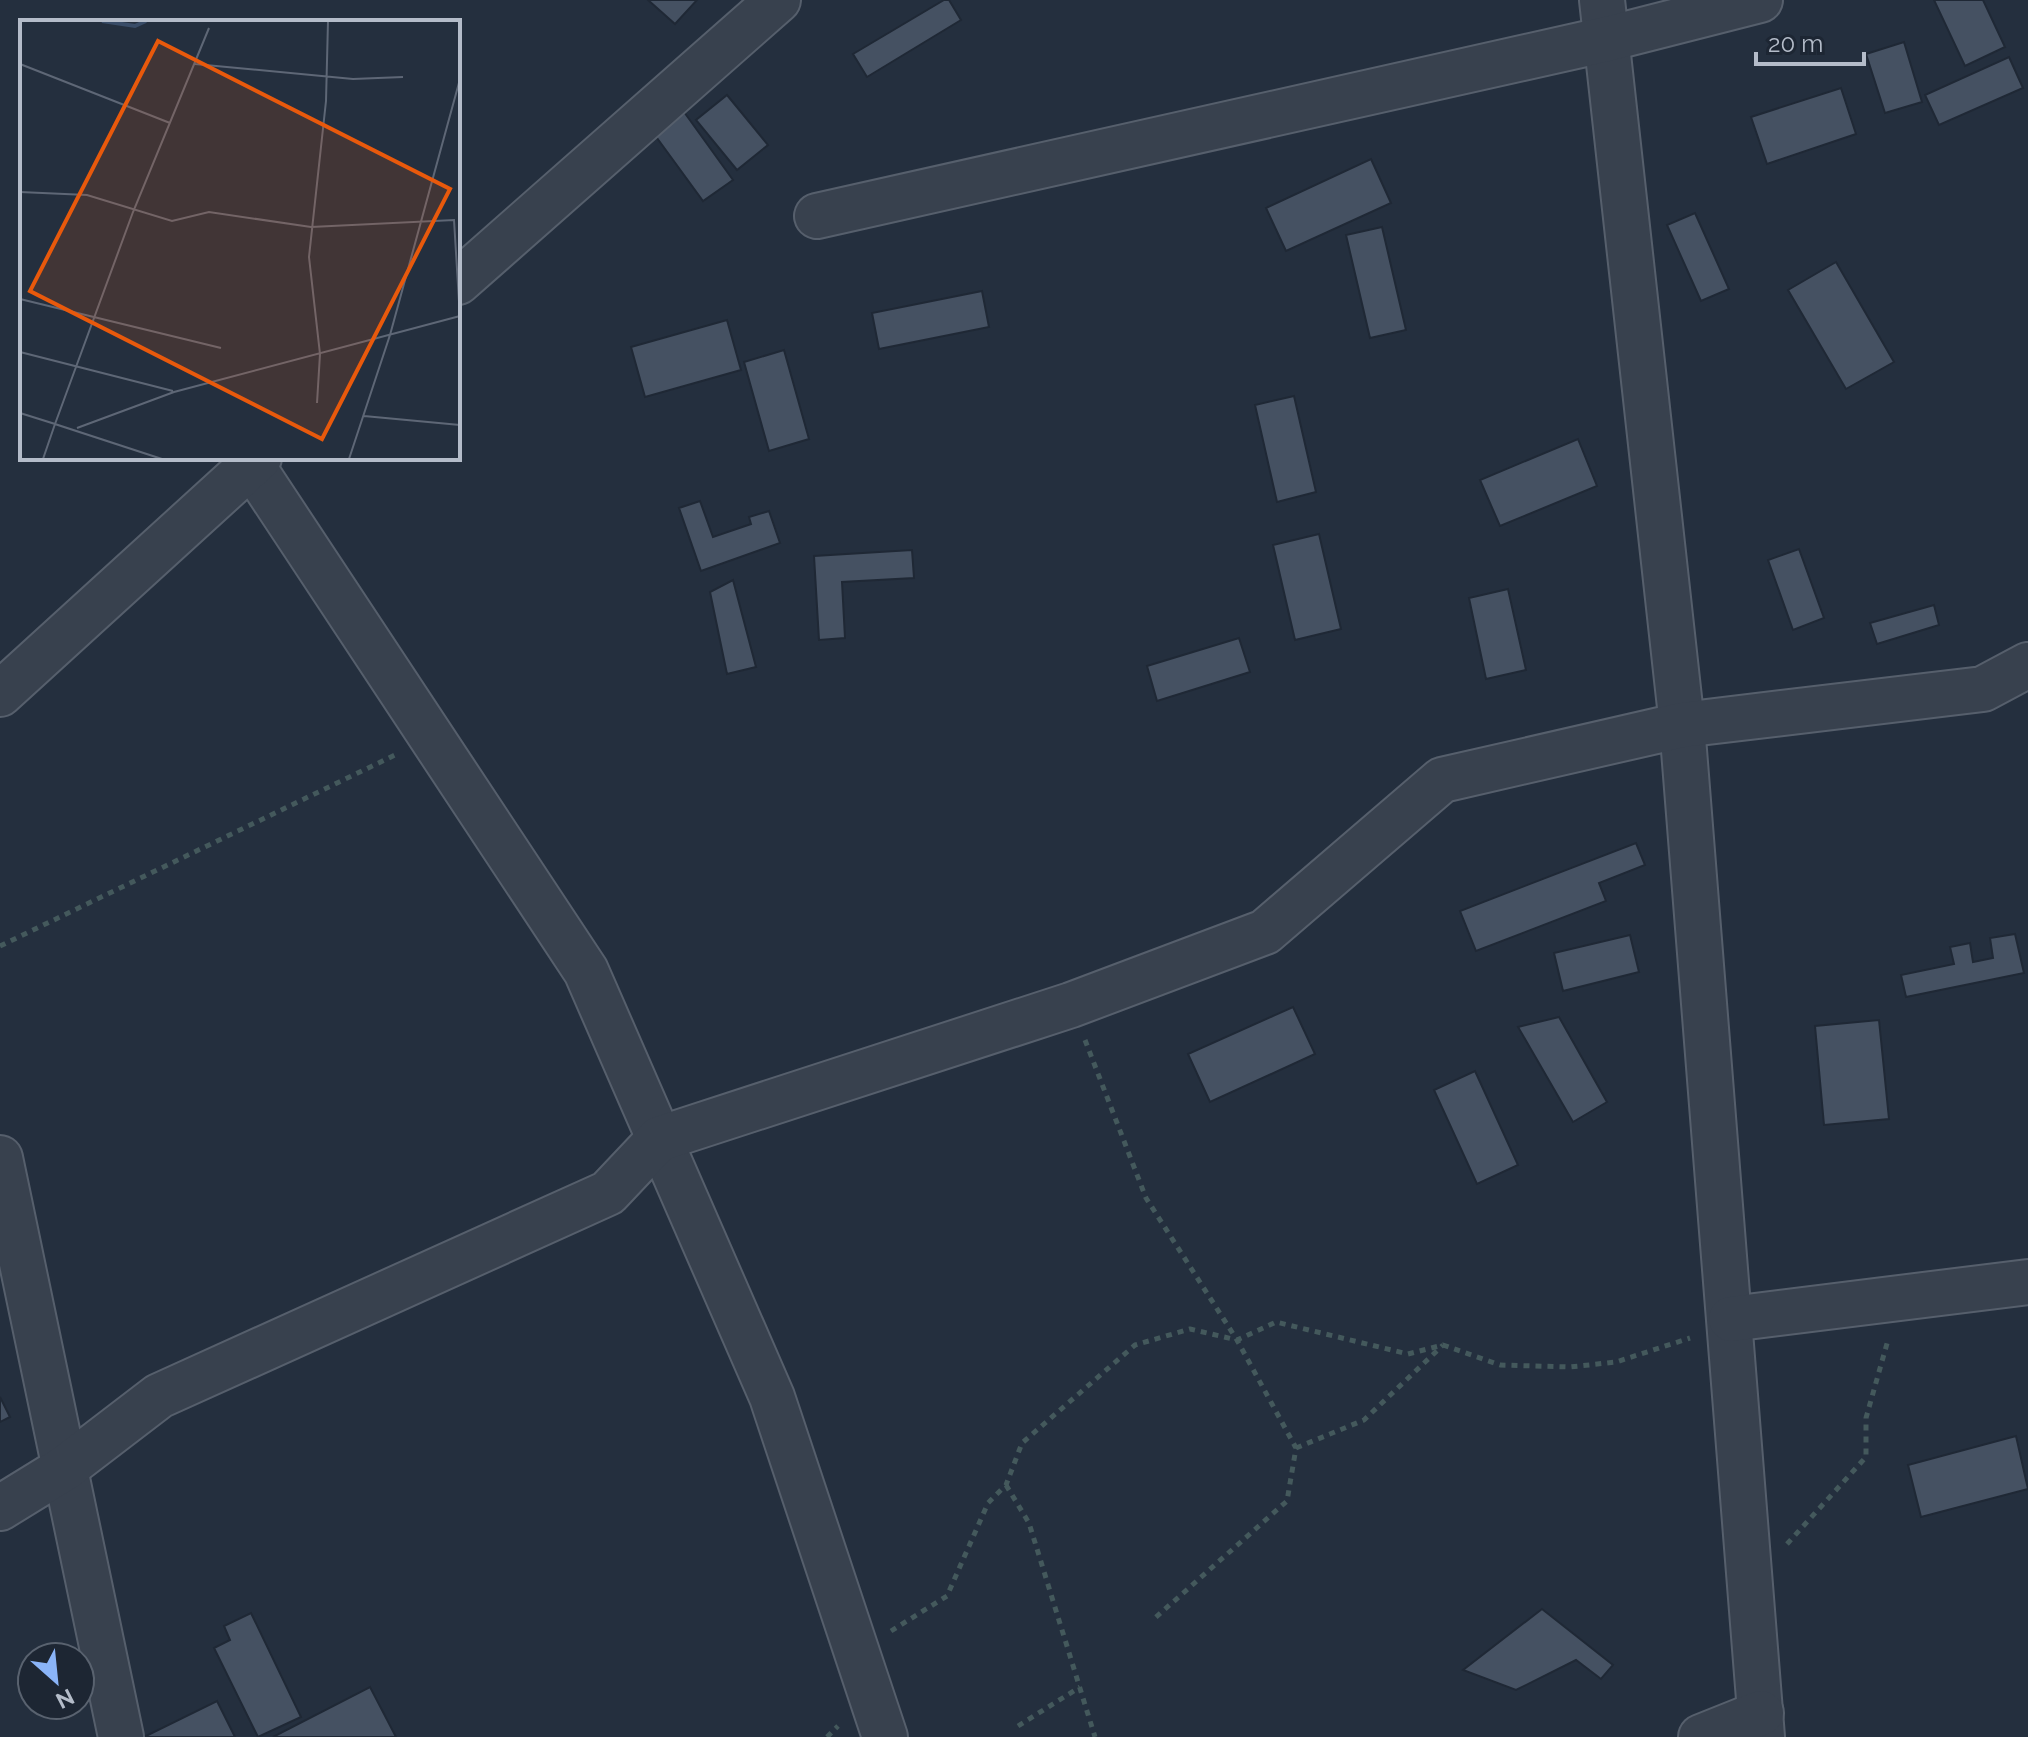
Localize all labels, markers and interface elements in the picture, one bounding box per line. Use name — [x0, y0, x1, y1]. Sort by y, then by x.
scale bar — [1756, 16, 1864, 66]
inset map — [20, 20, 460, 460]
text: 20 m — [1768, 29, 1823, 58]
north arrow — [16, 1641, 96, 1721]
text: N — [52, 1683, 78, 1714]

